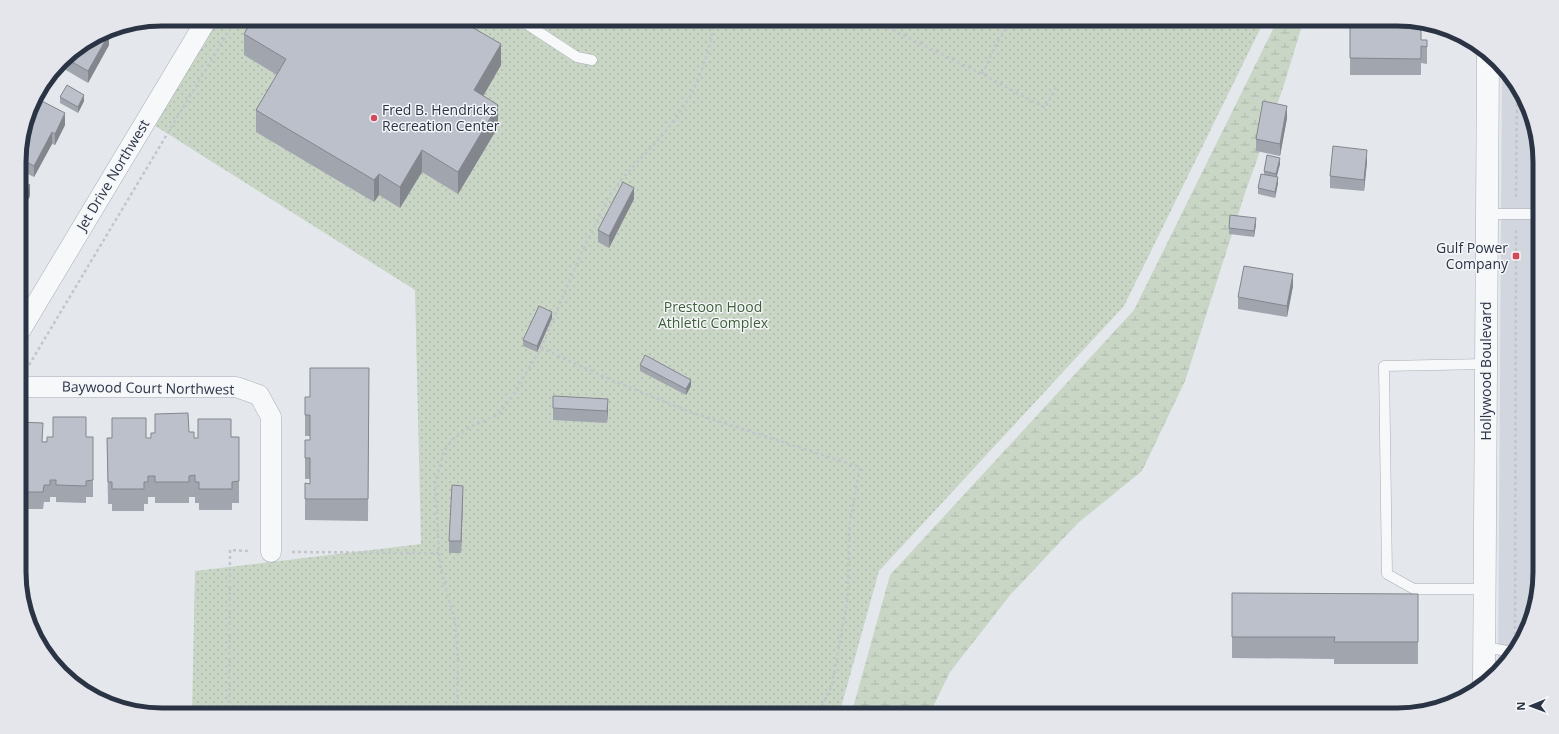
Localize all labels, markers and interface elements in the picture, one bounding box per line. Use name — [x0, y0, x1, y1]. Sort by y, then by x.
place label: Fred B. Hendricks Recreation Center — [382, 100, 500, 135]
marker: Fred B. Hendricks Recreation Center — [369, 113, 379, 123]
street label: Jet Drive Northwest — [71, 116, 153, 236]
place label: Gulf Power Company — [1436, 238, 1509, 273]
marker: Gulf Power Company — [1511, 251, 1521, 261]
park label: Prestoon Hood Athletic Complex — [658, 297, 769, 332]
street label: Hollywood Boulevard — [1476, 301, 1495, 441]
street label: Baywood Court Northwest — [62, 376, 234, 399]
north arrow — [1511, 686, 1551, 726]
text: N — [1513, 702, 1528, 711]

